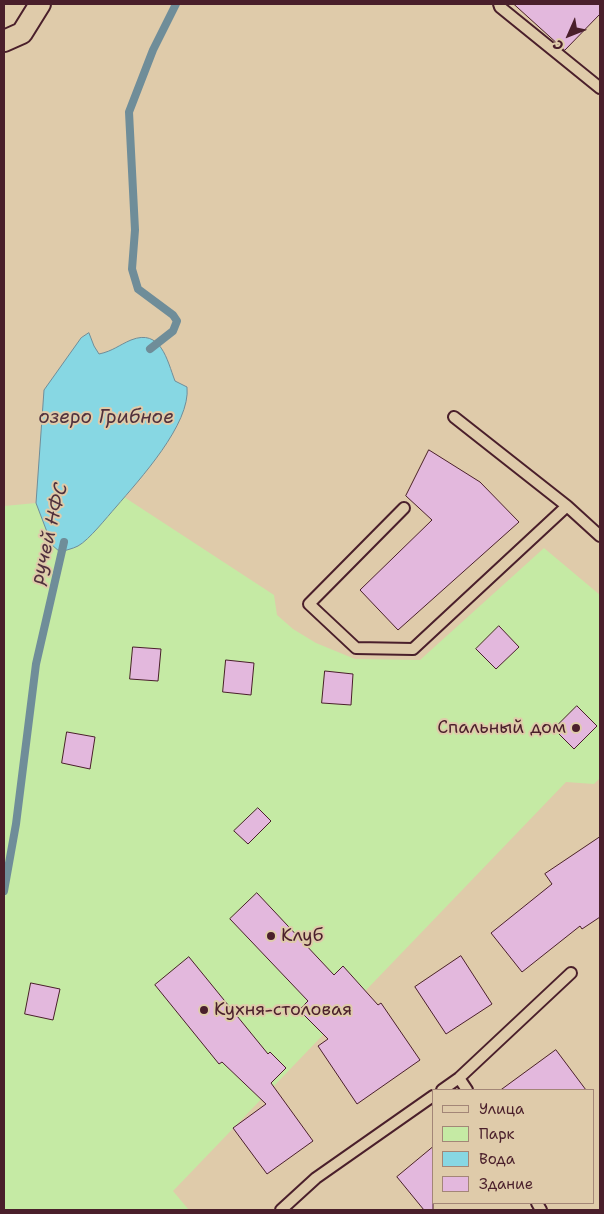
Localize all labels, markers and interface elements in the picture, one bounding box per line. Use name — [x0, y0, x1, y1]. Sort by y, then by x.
north arrow — [544, 10, 594, 60]
text: С — [549, 36, 568, 55]
water label: озеро Грибное — [38, 407, 174, 429]
water label: ручей НФС — [26, 481, 74, 587]
place label: Спальный дом — [437, 717, 566, 739]
marker: Спальный дом — [570, 722, 582, 734]
place label: Клуб — [281, 925, 323, 947]
marker: Клуб — [265, 930, 277, 942]
place label: Кухня-столовая — [214, 999, 352, 1021]
marker: Кухня-столовая — [198, 1004, 210, 1016]
legend — [432, 1089, 594, 1204]
text: Улица — [479, 1099, 524, 1119]
text: Парк — [479, 1124, 515, 1144]
text: Вода — [479, 1149, 515, 1169]
text: Здание — [479, 1174, 533, 1194]

